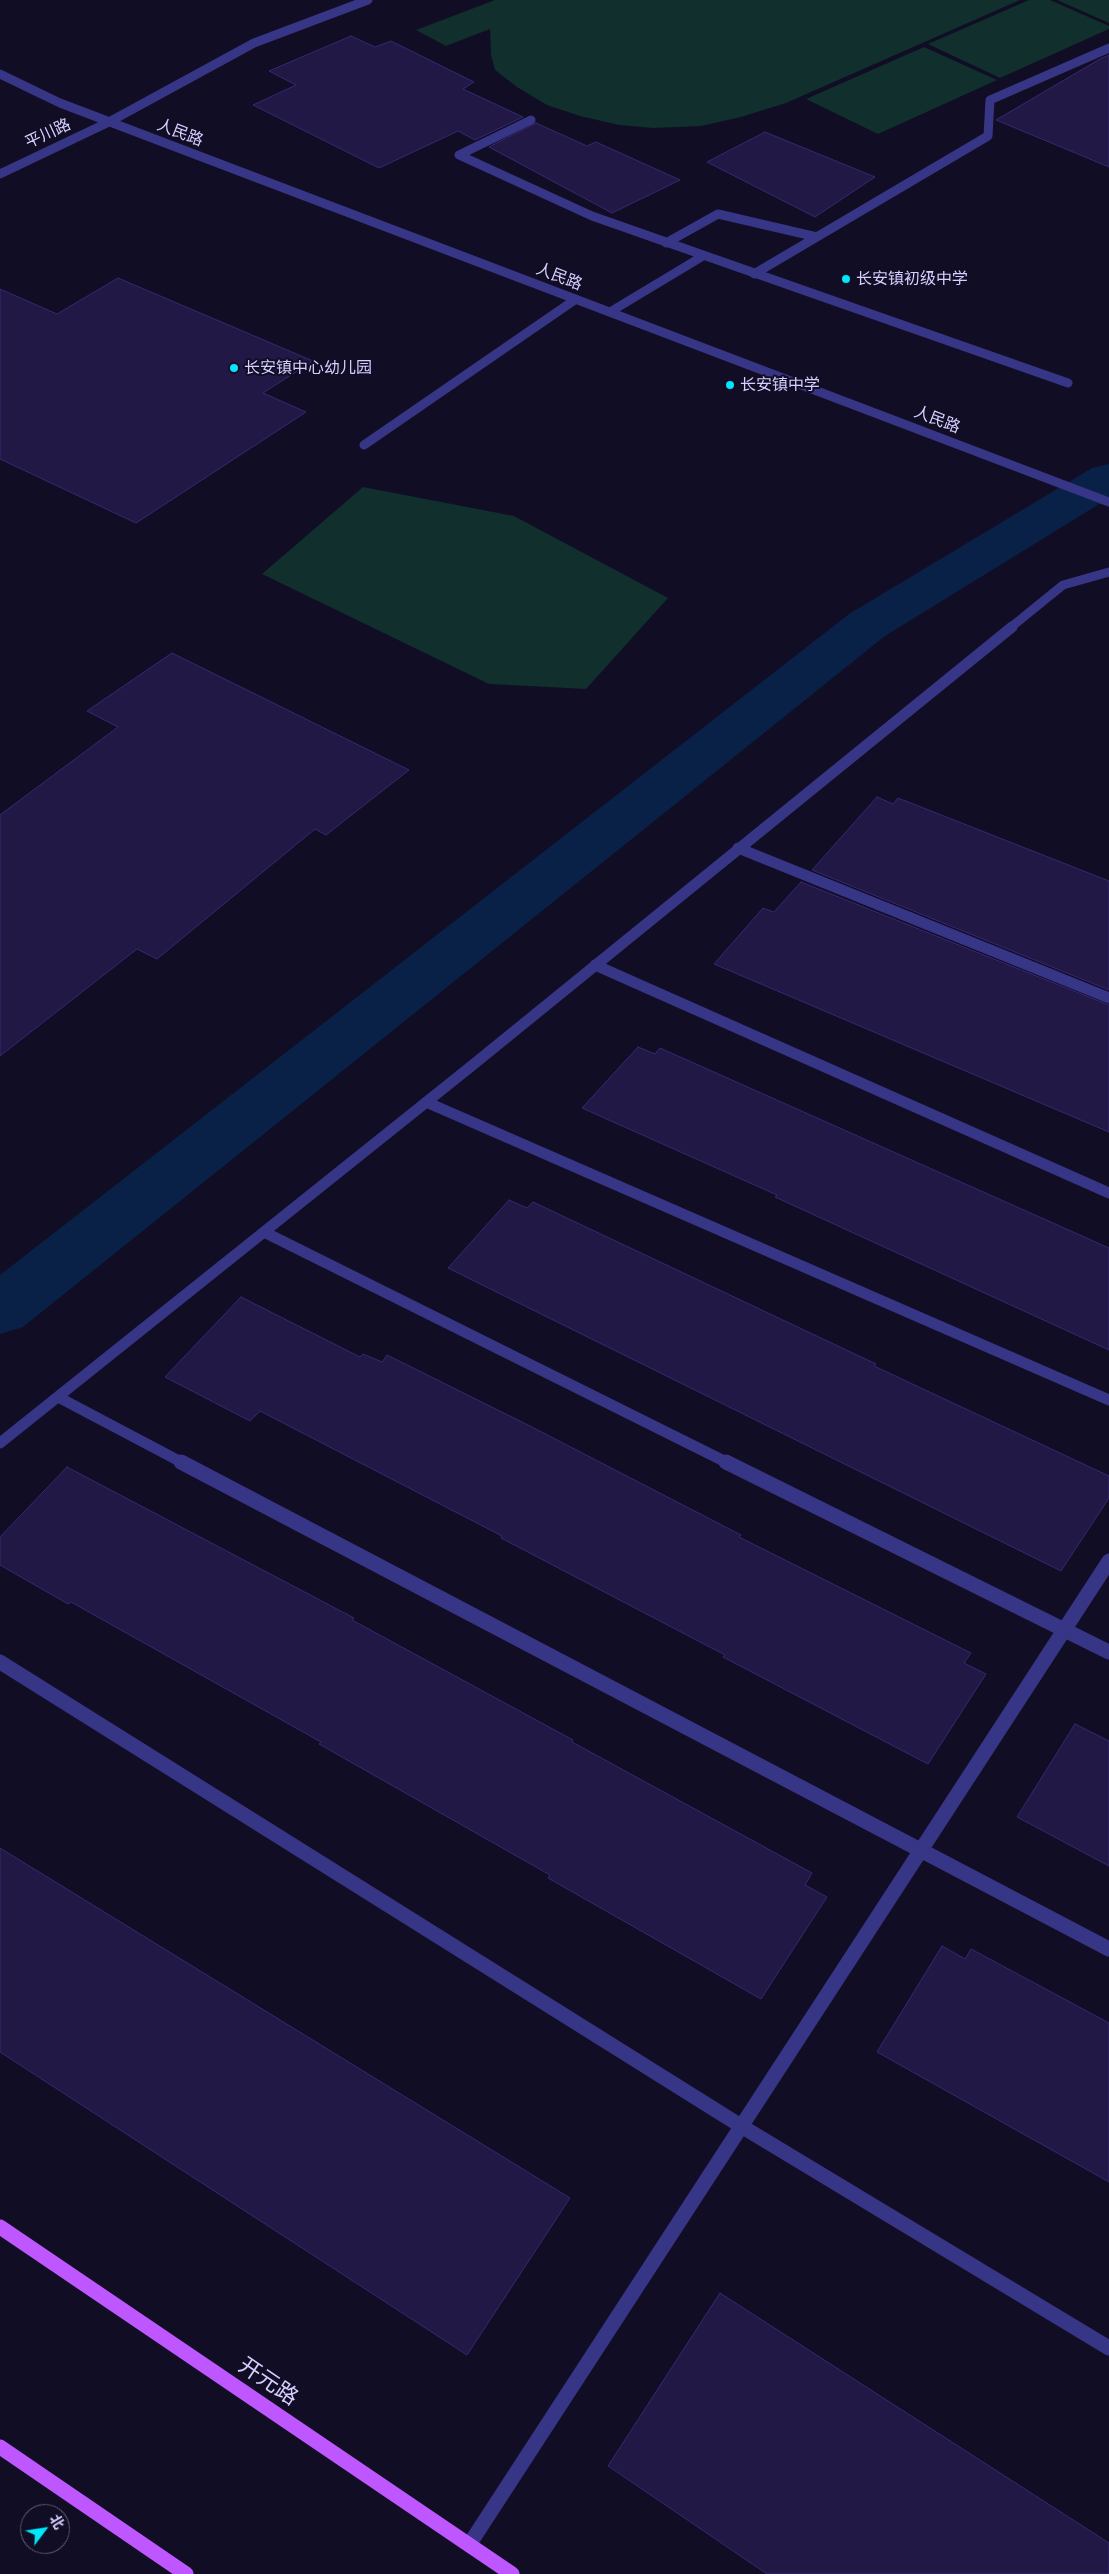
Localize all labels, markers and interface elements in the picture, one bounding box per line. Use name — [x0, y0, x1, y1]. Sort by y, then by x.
street label: 平川路 — [22, 115, 74, 153]
street label: 人民路 — [154, 115, 206, 151]
street label: 人民路 — [533, 259, 585, 295]
place label: 长安镇初级中学 — [856, 269, 968, 289]
marker: 长安镇初级中学 — [840, 273, 852, 285]
place label: 长安镇中心幼儿园 — [244, 358, 372, 378]
marker: 长安镇中心幼儿园 — [228, 362, 240, 374]
place label: 长安镇中学 — [740, 375, 820, 395]
marker: 长安镇中学 — [724, 379, 736, 391]
street label: 人民路 — [911, 402, 963, 438]
street label: 开元路 — [233, 2353, 303, 2411]
north arrow — [20, 2504, 70, 2554]
text: 北 — [46, 2511, 68, 2532]

